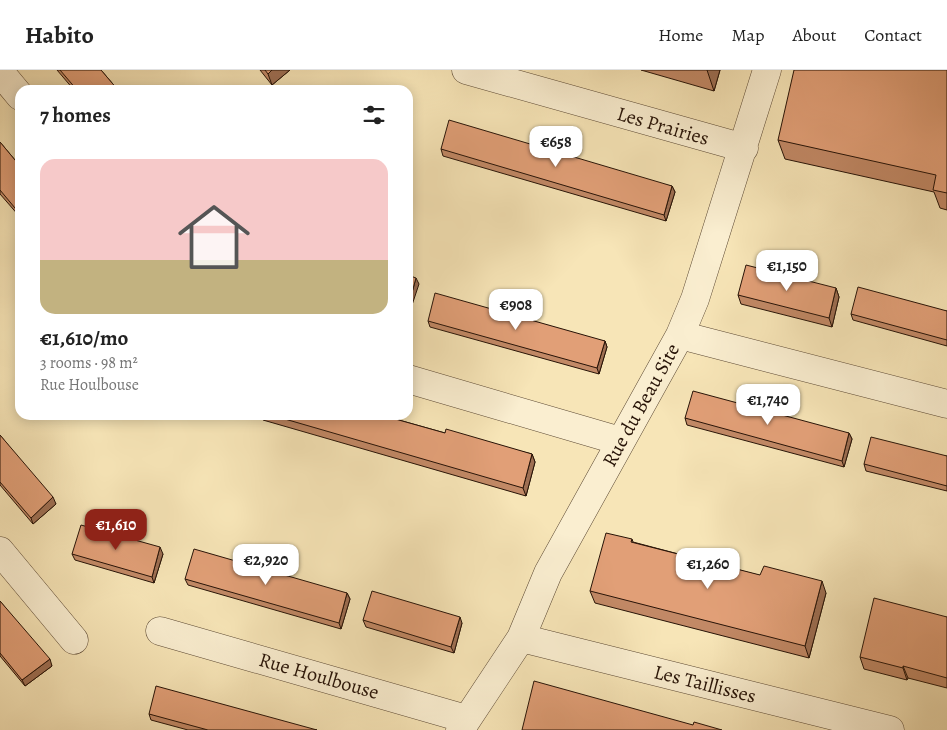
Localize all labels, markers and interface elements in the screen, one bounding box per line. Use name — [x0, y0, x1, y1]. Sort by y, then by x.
text: Habito — [25, 19, 94, 51]
text: Home — [658, 23, 703, 47]
text: Map — [731, 23, 764, 47]
text: About — [792, 23, 836, 47]
text: Contact — [864, 23, 922, 47]
street label: Les Prairies — [614, 100, 712, 152]
text: 7 homes — [40, 101, 111, 129]
icon: filters — [360, 101, 388, 129]
pin: €658 — [526, 126, 586, 168]
text: €658 — [540, 131, 572, 153]
icon: home — [169, 192, 259, 282]
pin: €1,150 — [746, 250, 828, 292]
text: €1,150 — [767, 255, 807, 277]
pin: €908 — [486, 288, 546, 331]
text: €908 — [500, 294, 532, 316]
text: €1,610/mo — [40, 324, 128, 352]
street label: Rue du Beau Site — [596, 338, 686, 472]
text: 3 rooms · 98 m² — [40, 352, 138, 374]
text: Rue Houlbouse — [40, 374, 139, 396]
pin: €1,740 — [727, 384, 809, 426]
text: €1,740 — [747, 389, 789, 411]
pin: €1,610 — [75, 508, 157, 551]
text: €1,610 — [96, 514, 136, 536]
pin: €2,920 — [225, 544, 307, 586]
pin: €1,260 — [667, 548, 749, 590]
text: €2,920 — [244, 549, 288, 571]
text: €1,260 — [687, 553, 729, 575]
street label: Rue Houlbouse — [256, 646, 382, 706]
street label: Les Taillisses — [651, 658, 759, 710]

